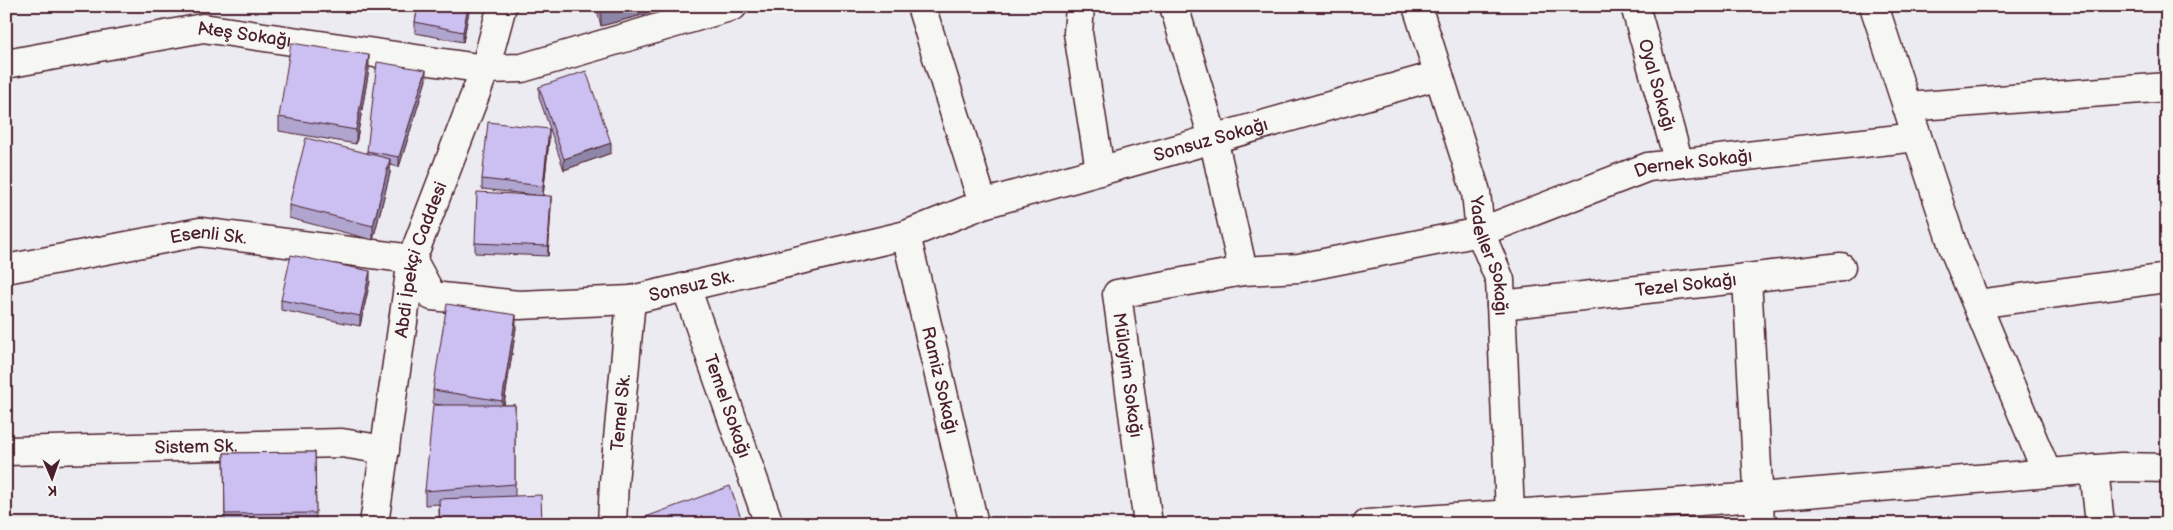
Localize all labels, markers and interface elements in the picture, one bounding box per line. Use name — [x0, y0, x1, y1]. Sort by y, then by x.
street label: Ateş Sokağı — [196, 17, 293, 52]
street label: Oyal Sokağı — [1634, 37, 1680, 133]
street label: Sonsuz Sokağı — [1151, 114, 1270, 166]
street label: Dernek Sokağı — [1631, 145, 1753, 182]
street label: Abdi İpekçi Caddesi — [391, 179, 452, 339]
street label: Yadeller Sokağı — [1465, 194, 1512, 316]
street label: Esenli Sk. — [168, 222, 248, 249]
street label: Sonsuz Sk. — [647, 266, 736, 306]
street label: Tezel Sokağı — [1634, 269, 1738, 301]
street label: Mülayim Sokağı — [1108, 311, 1147, 439]
street label: Ramiz Sokağı — [917, 324, 962, 436]
street label: Temel Sokağı — [699, 352, 755, 461]
street label: Temel Sk. — [607, 373, 635, 452]
street label: Sistem Sk. — [154, 435, 238, 458]
north arrow — [28, 452, 78, 502]
text: K — [47, 482, 57, 499]

